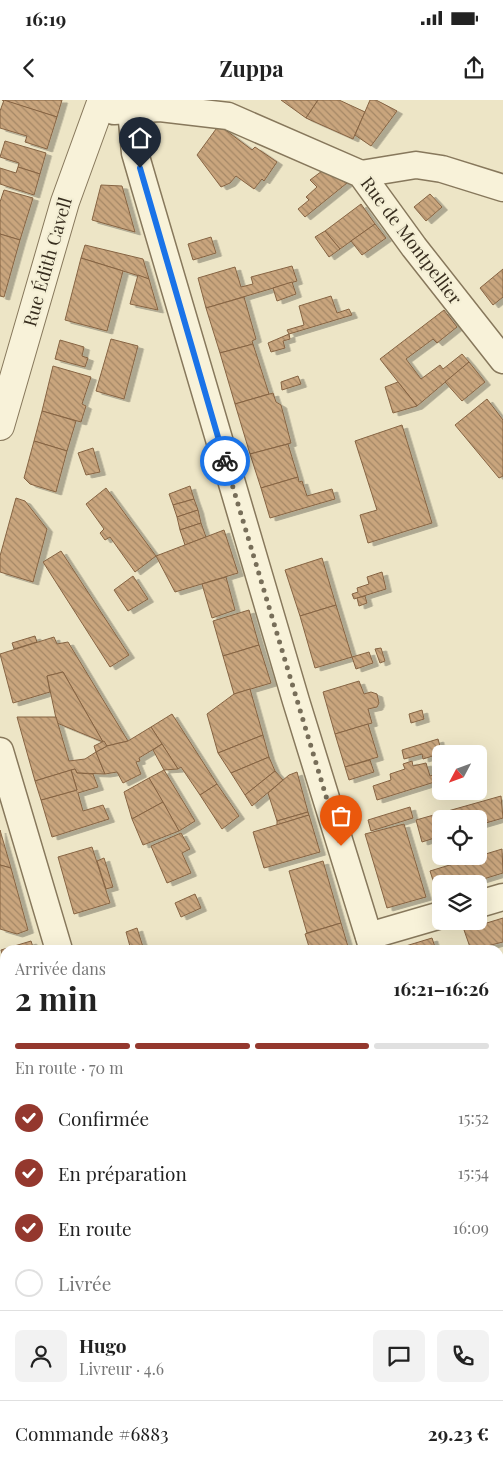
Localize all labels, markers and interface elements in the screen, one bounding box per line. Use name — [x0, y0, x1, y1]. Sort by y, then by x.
text: 16:19 — [25, 5, 66, 31]
text: Zuppa — [219, 53, 284, 83]
icon: back — [15, 54, 43, 82]
icon: share — [460, 54, 488, 82]
pin — [119, 117, 161, 168]
icon: home — [126, 124, 154, 152]
street label: Rue de Montpellier — [356, 172, 468, 309]
street label: Rue Édith Cavell — [17, 194, 77, 329]
courier — [200, 436, 250, 486]
icon: bike — [211, 447, 239, 475]
north arrow — [432, 745, 488, 800]
map controls — [432, 745, 487, 930]
pin — [320, 795, 362, 846]
icon: bag — [327, 802, 355, 830]
button: locate — [432, 810, 487, 865]
button: layers — [432, 875, 487, 930]
text: Arrivée dans — [15, 958, 106, 979]
text: 16:21–16:26 — [393, 975, 489, 1001]
text: 2 min — [15, 976, 98, 1019]
text: En route · 70 m — [15, 1057, 123, 1078]
icon: check — [15, 1104, 43, 1132]
text: Confirmée — [58, 1105, 149, 1131]
text: 15:52 — [458, 1107, 489, 1128]
icon: check — [15, 1159, 43, 1187]
text: En préparation — [58, 1160, 187, 1186]
text: 15:54 — [458, 1162, 489, 1183]
icon: check — [15, 1214, 43, 1242]
text: En route — [58, 1215, 132, 1241]
text: 16:09 — [453, 1217, 489, 1238]
text: Livrée — [58, 1270, 111, 1296]
button: person — [15, 1330, 67, 1382]
button: chat — [373, 1330, 425, 1382]
button: phone — [437, 1330, 489, 1382]
text: Hugo — [79, 1332, 126, 1358]
text: Livreur · 4.6 — [79, 1358, 164, 1379]
text: Commande #6883 — [15, 1420, 168, 1446]
text: 29.23 € — [428, 1420, 489, 1446]

